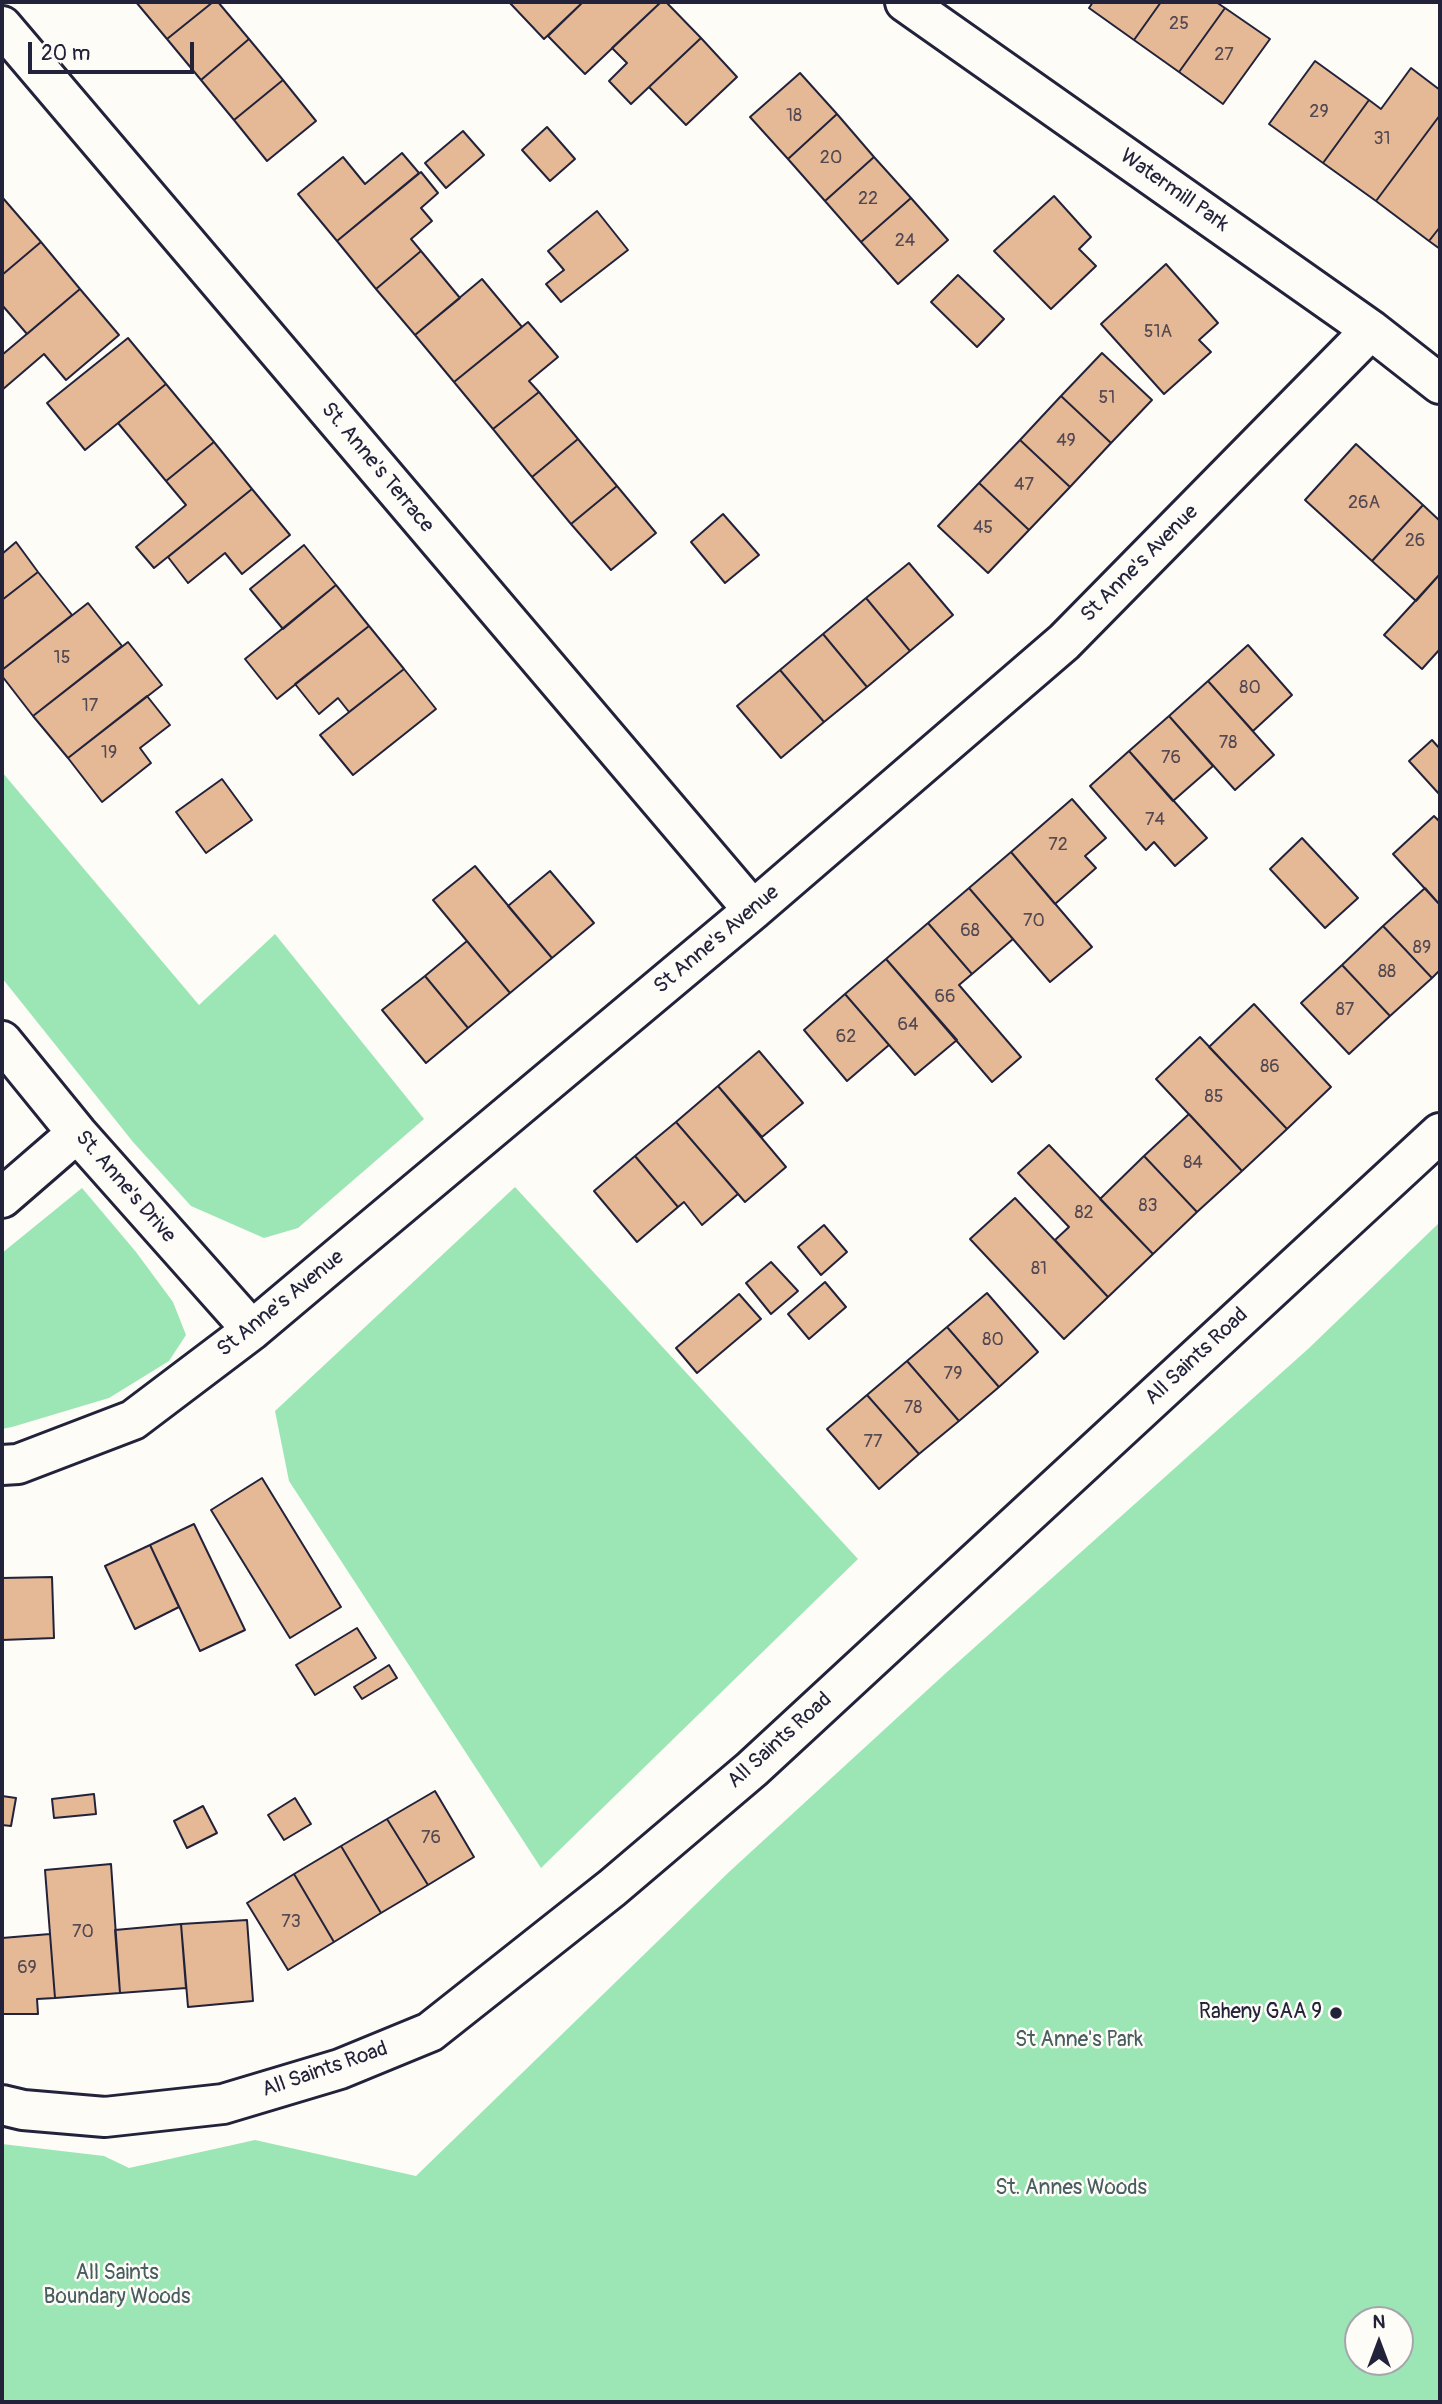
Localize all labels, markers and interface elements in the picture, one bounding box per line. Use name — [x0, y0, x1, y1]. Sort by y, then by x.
house number: 25 — [1169, 13, 1189, 35]
scale bar — [32, 28, 198, 72]
text: 20 m — [41, 40, 90, 67]
house number: 27 — [1214, 44, 1234, 66]
house number: 29 — [1309, 101, 1329, 123]
house number: 18 — [786, 105, 802, 127]
house number: 31 — [1373, 128, 1391, 150]
street label: Watermill Park — [1115, 144, 1233, 238]
house number: 20 — [820, 147, 842, 169]
house number: 22 — [858, 188, 878, 210]
house number: 24 — [895, 230, 915, 252]
house number: 51A — [1144, 321, 1172, 343]
house number: 51 — [1099, 387, 1115, 409]
street label: St. Anne's Terrace — [315, 398, 439, 538]
house number: 49 — [1056, 430, 1076, 452]
house number: 47 — [1014, 474, 1034, 496]
house number: 26A — [1348, 492, 1380, 514]
street label: St Anne's Avenue — [1076, 500, 1204, 628]
house number: 45 — [973, 517, 993, 539]
house number: 26 — [1405, 530, 1425, 552]
house number: 15 — [54, 647, 70, 669]
house number: 80 — [1239, 677, 1261, 699]
house number: 17 — [82, 695, 98, 717]
house number: 78 — [1219, 732, 1237, 754]
house number: 19 — [101, 742, 117, 764]
house number: 76 — [1161, 747, 1181, 769]
house number: 74 — [1145, 809, 1165, 831]
house number: 72 — [1048, 834, 1068, 856]
street label: St Anne's Avenue — [649, 880, 785, 1000]
house number: 70 — [1023, 910, 1045, 932]
house number: 68 — [960, 920, 980, 942]
house number: 89 — [1413, 937, 1431, 959]
house number: 88 — [1378, 961, 1396, 983]
house number: 66 — [935, 986, 955, 1008]
house number: 87 — [1336, 999, 1354, 1021]
house number: 64 — [898, 1014, 918, 1036]
house number: 62 — [836, 1026, 856, 1048]
house number: 86 — [1260, 1056, 1280, 1078]
house number: 85 — [1205, 1086, 1223, 1108]
street label: St. Anne's Drive — [69, 1126, 181, 1248]
house number: 84 — [1183, 1152, 1203, 1174]
house number: 83 — [1138, 1195, 1158, 1217]
house number: 82 — [1074, 1202, 1094, 1224]
street label: St Anne's Avenue — [213, 1245, 349, 1363]
house number: 81 — [1031, 1258, 1047, 1280]
street label: All Saints Road — [1140, 1303, 1254, 1411]
house number: 80 — [982, 1329, 1004, 1351]
house number: 79 — [944, 1363, 962, 1385]
house number: 78 — [904, 1397, 922, 1419]
house number: 77 — [863, 1431, 883, 1453]
street label: All Saints Road — [723, 1688, 837, 1794]
house number: 76 — [421, 1827, 441, 1849]
house number: 73 — [281, 1911, 301, 1933]
house number: 70 — [72, 1921, 94, 1943]
house number: 69 — [17, 1957, 37, 1979]
place label: Raheny GAA 9 — [1199, 2000, 1322, 2026]
marker: Raheny GAA 9 — [1328, 2005, 1344, 2021]
park label: St Anne's Park — [1015, 2028, 1143, 2054]
street label: All Saints Road — [259, 2037, 391, 2103]
park label: St. Annes Woods — [995, 2176, 1147, 2202]
park label: All Saints Boundary Woods — [44, 2261, 190, 2311]
north arrow — [1344, 2306, 1414, 2376]
text: N — [1373, 2310, 1385, 2334]

